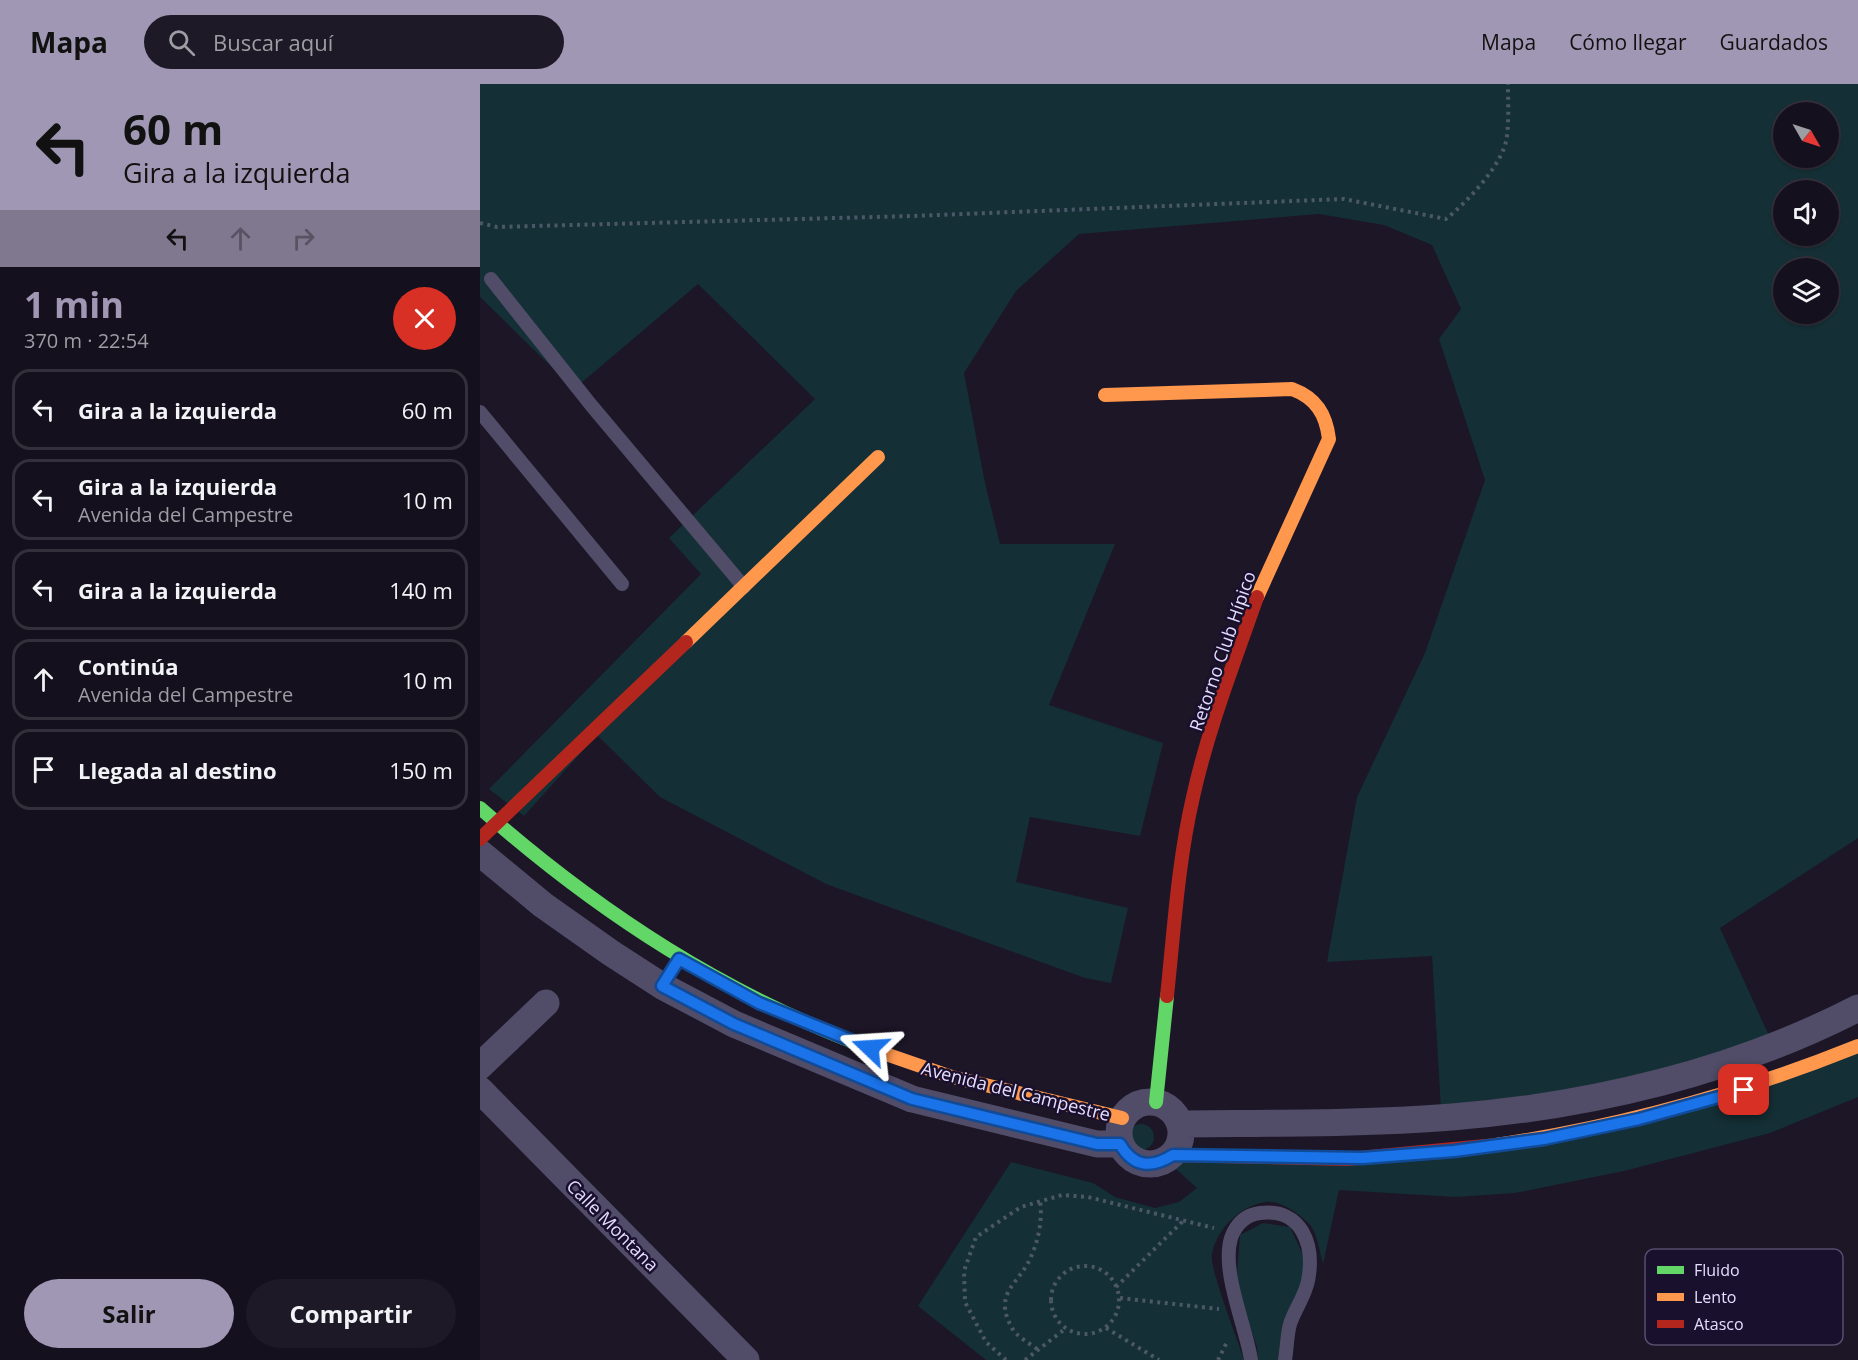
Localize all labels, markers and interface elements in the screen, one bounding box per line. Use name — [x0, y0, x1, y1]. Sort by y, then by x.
search box — [144, 15, 564, 69]
text: Mapa — [30, 23, 108, 61]
icon: search — [165, 26, 198, 59]
text: Buscar aquí — [213, 27, 333, 57]
text: Mapa — [1481, 28, 1536, 56]
text: Cómo llegar — [1569, 28, 1687, 56]
text: Guardados — [1720, 28, 1828, 56]
text: 60 m — [123, 100, 223, 157]
north arrow — [1773, 102, 1839, 168]
map controls — [1773, 102, 1839, 324]
icon: left — [24, 108, 102, 186]
text: Gira a la izquierda — [123, 154, 350, 191]
button: sound — [1773, 180, 1839, 246]
icon: left — [161, 222, 194, 255]
icon: ahead — [224, 222, 257, 255]
icon: right — [287, 222, 320, 255]
button: layers — [1773, 258, 1839, 324]
text: 1 min — [24, 280, 124, 329]
button: close — [393, 287, 456, 350]
text: 370 m · 22:54 — [24, 327, 149, 354]
icon: left — [27, 393, 60, 426]
text: Gira a la izquierda — [78, 395, 277, 425]
text: 60 m — [402, 395, 453, 425]
text: Gira a la izquierda — [78, 471, 277, 501]
icon: left — [27, 483, 60, 516]
text: 10 m — [402, 485, 453, 515]
text: Avenida del Campestre — [78, 501, 293, 528]
street label: Retorno Club Hípico — [1183, 568, 1261, 734]
icon: left — [27, 573, 60, 606]
text: Gira a la izquierda — [78, 575, 277, 605]
text: 140 m — [389, 575, 453, 605]
text: Continúa — [78, 651, 179, 681]
icon: ahead — [27, 663, 60, 696]
text: 10 m — [402, 665, 453, 695]
text: Avenida del Campestre — [78, 681, 293, 708]
icon: arrive — [27, 753, 60, 786]
text: Llegada al destino — [78, 755, 277, 785]
text: 150 m — [389, 755, 453, 785]
position arrow — [838, 1016, 902, 1080]
street label: Avenida del Campestre — [919, 1056, 1113, 1126]
pin — [1718, 1064, 1769, 1115]
icon: arrive — [1727, 1073, 1760, 1106]
street label: Calle Montana — [562, 1174, 664, 1276]
legend — [1645, 1249, 1843, 1345]
text: Fluido — [1694, 1259, 1740, 1281]
button: Salir — [24, 1279, 234, 1348]
button: Compartir — [246, 1279, 456, 1348]
text: Lento — [1694, 1286, 1736, 1308]
text: Atasco — [1694, 1313, 1744, 1335]

